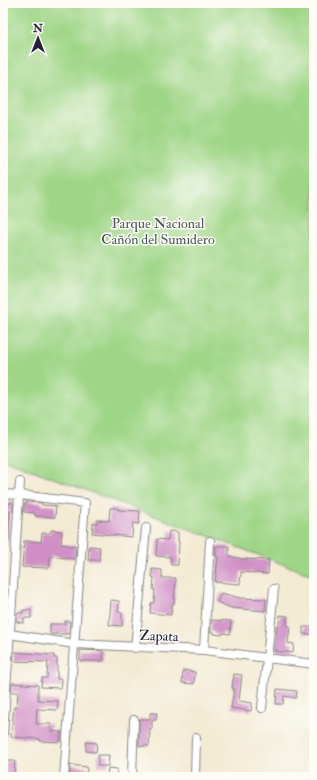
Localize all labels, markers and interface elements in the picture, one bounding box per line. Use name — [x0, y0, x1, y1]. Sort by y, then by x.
north arrow — [18, 18, 58, 58]
text: N — [32, 22, 44, 35]
park label: Parque Nacional Cañón del Sumidero — [101, 215, 215, 248]
street label: Zapata — [139, 627, 179, 646]

